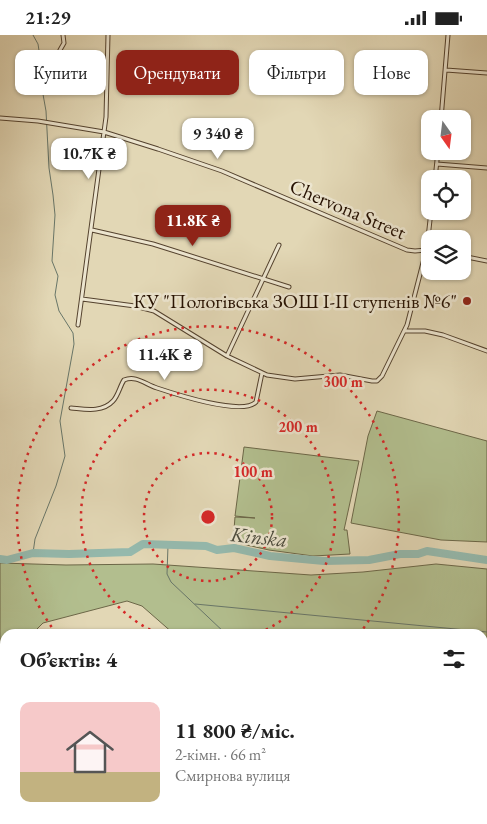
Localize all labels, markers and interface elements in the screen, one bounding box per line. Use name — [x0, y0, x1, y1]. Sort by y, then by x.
text: 21:29 — [25, 5, 71, 30]
chip: Купити — [15, 50, 106, 95]
chip: Орендувати — [116, 50, 239, 95]
chip: Фільтри — [249, 50, 344, 95]
chip: Нове — [354, 50, 428, 95]
north arrow — [421, 110, 471, 160]
map controls — [421, 110, 471, 280]
pin: 9 340 ₴ — [172, 117, 264, 160]
text: 9 340 ₴ — [193, 123, 243, 144]
pin: 10.7K ₴ — [43, 137, 135, 180]
text: 10.7K ₴ — [62, 143, 116, 164]
button: locate — [421, 170, 471, 220]
street label: Chervona Street — [286, 173, 411, 245]
pin: 11.8K ₴ — [147, 205, 239, 247]
text: 11.8K ₴ — [166, 210, 220, 231]
button: layers — [421, 230, 471, 280]
place label: КУ "Пологівська ЗОШ І-ІІ ступенів №6" — [133, 288, 457, 314]
marker: КУ "Пологівська ЗОШ І-ІІ ступенів №6" — [461, 295, 473, 307]
pin: 11.4K ₴ — [119, 339, 211, 381]
text: 11.4K ₴ — [138, 344, 192, 365]
text: 300 m — [323, 372, 363, 391]
text: 200 m — [278, 417, 318, 436]
text: 100 m — [233, 462, 273, 481]
centre of rings — [199, 508, 217, 526]
water label: Kinska — [228, 520, 289, 553]
icon: filters — [440, 645, 468, 673]
text: Об’єктів: 4 — [20, 646, 117, 673]
text: 11 800 ₴/міс. — [175, 717, 295, 744]
icon: home — [60, 722, 120, 782]
text: 2-кімн. · 66 m² — [175, 744, 266, 765]
text: Смирнова вулиця — [175, 765, 290, 786]

